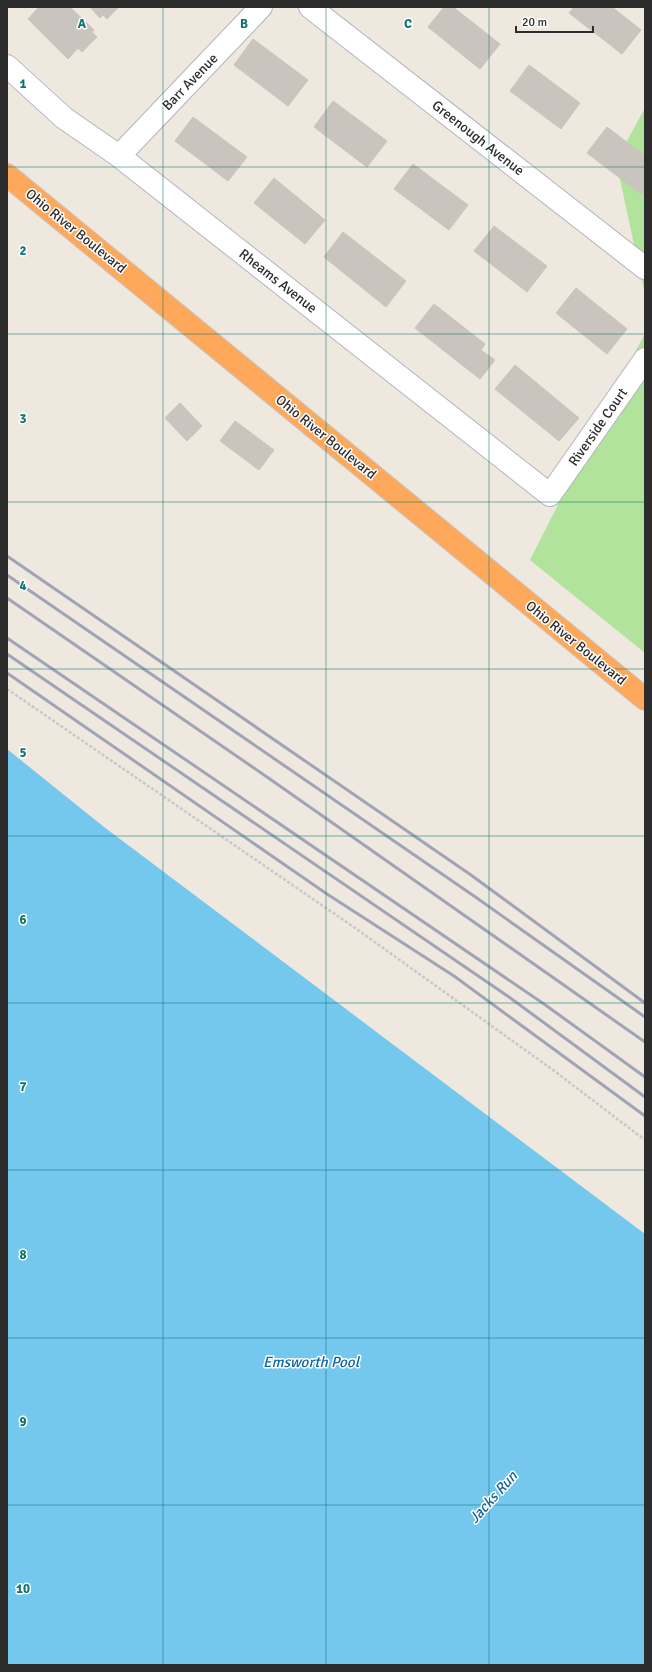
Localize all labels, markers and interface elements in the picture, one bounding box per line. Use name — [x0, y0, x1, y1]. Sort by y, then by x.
scale bar — [516, 8, 593, 34]
text: 20 m — [522, 15, 547, 30]
text: A — [78, 16, 87, 32]
text: B — [240, 16, 248, 32]
text: C — [404, 16, 412, 32]
street label: Barr Avenue — [159, 50, 221, 114]
text: 1 — [19, 76, 27, 92]
street label: Greenough Avenue — [428, 97, 528, 179]
street label: Ohio River Boulevard — [22, 185, 130, 277]
text: 2 — [19, 243, 27, 259]
street label: Rheams Avenue — [236, 245, 320, 317]
street label: Riverside Court — [565, 385, 631, 469]
street label: Ohio River Boulevard — [272, 391, 380, 483]
text: 3 — [19, 411, 27, 427]
text: 4 — [19, 578, 27, 594]
street label: Ohio River Boulevard — [522, 597, 630, 689]
text: 5 — [19, 745, 27, 761]
text: 6 — [19, 912, 27, 928]
text: 7 — [19, 1079, 27, 1095]
text: 8 — [19, 1247, 27, 1263]
water label: Emsworth Pool — [263, 1353, 361, 1371]
text: 9 — [19, 1414, 27, 1430]
water label: Jacks Run — [465, 1467, 521, 1527]
text: 10 — [16, 1581, 30, 1597]

